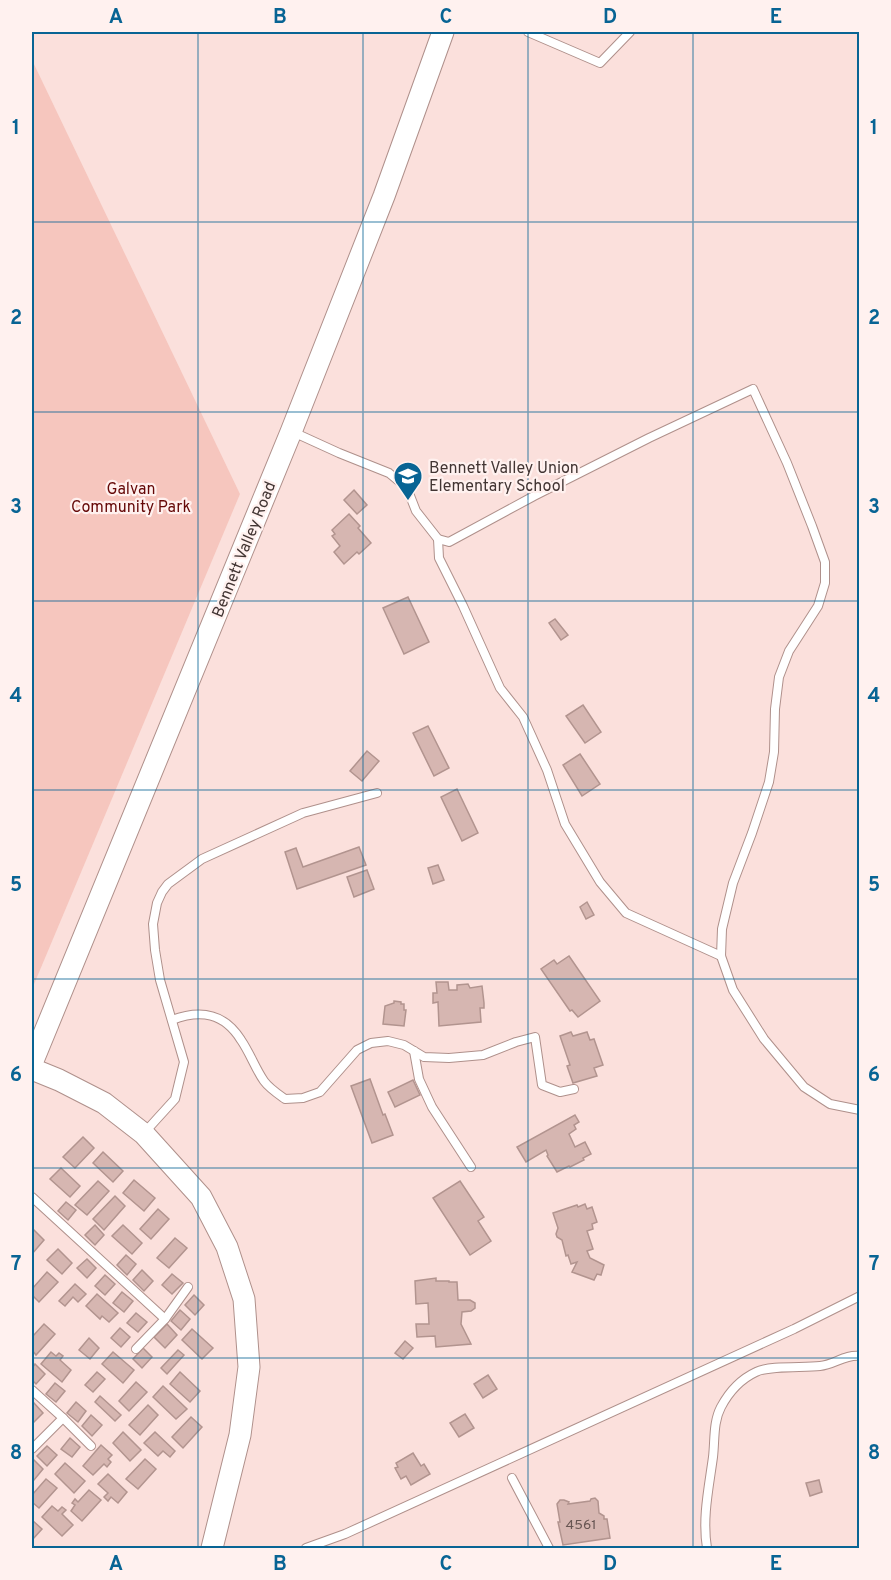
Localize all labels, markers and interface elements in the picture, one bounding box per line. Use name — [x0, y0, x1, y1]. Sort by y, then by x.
text: A — [109, 5, 123, 31]
text: B — [273, 5, 287, 31]
text: C — [440, 5, 452, 31]
text: D — [603, 5, 617, 31]
text: E — [770, 5, 782, 31]
text: 1 — [12, 116, 20, 142]
text: 1 — [870, 116, 878, 142]
text: 2 — [10, 306, 22, 332]
text: 2 — [868, 306, 880, 332]
place label: Bennett Valley Union Elementary School — [429, 459, 579, 497]
school or university icon: Bennett Valley Union Elementary School — [392, 460, 424, 502]
street label: Bennett Valley Road — [208, 479, 281, 621]
park label: Galvan Community Park — [71, 480, 191, 518]
text: 3 — [10, 495, 22, 521]
text: 3 — [868, 495, 880, 521]
text: 4 — [10, 684, 22, 710]
text: 4 — [868, 684, 880, 710]
text: 5 — [10, 873, 22, 899]
text: 5 — [868, 873, 880, 899]
text: 6 — [10, 1063, 22, 1089]
text: 6 — [868, 1063, 880, 1089]
text: 7 — [11, 1252, 21, 1278]
text: 7 — [869, 1252, 879, 1278]
text: 8 — [10, 1441, 22, 1467]
text: 8 — [868, 1441, 880, 1467]
house number: 4561 — [566, 1517, 596, 1534]
text: A — [109, 1552, 123, 1578]
text: B — [273, 1552, 287, 1578]
text: C — [440, 1552, 452, 1578]
text: D — [603, 1552, 617, 1578]
text: E — [770, 1552, 782, 1578]

